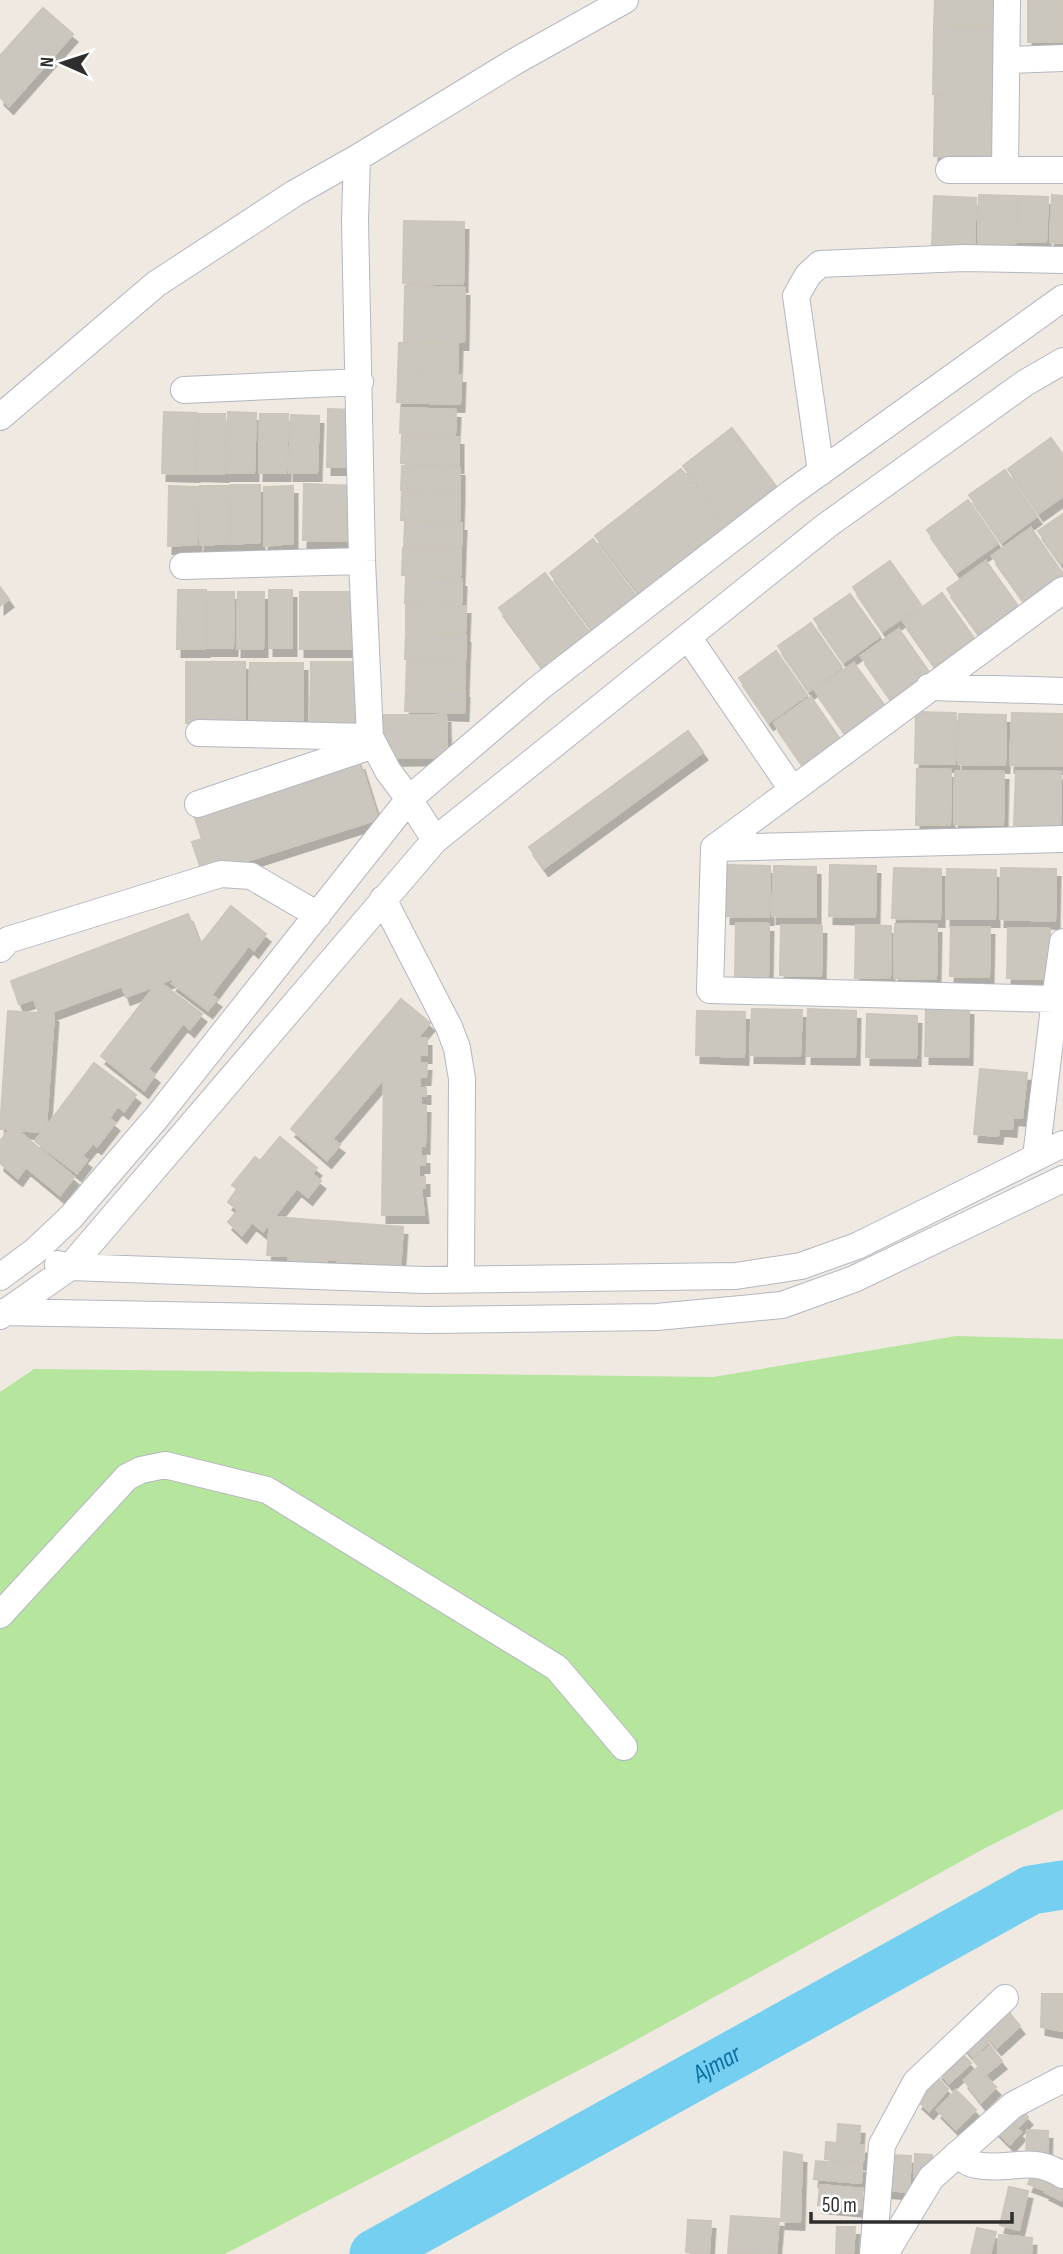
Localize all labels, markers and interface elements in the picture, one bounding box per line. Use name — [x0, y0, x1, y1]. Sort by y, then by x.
north arrow — [28, 28, 98, 98]
text: N — [36, 57, 59, 68]
water label: Ajmar — [687, 2037, 748, 2090]
scale bar — [811, 2180, 1012, 2224]
text: 50 m — [822, 2193, 857, 2218]

